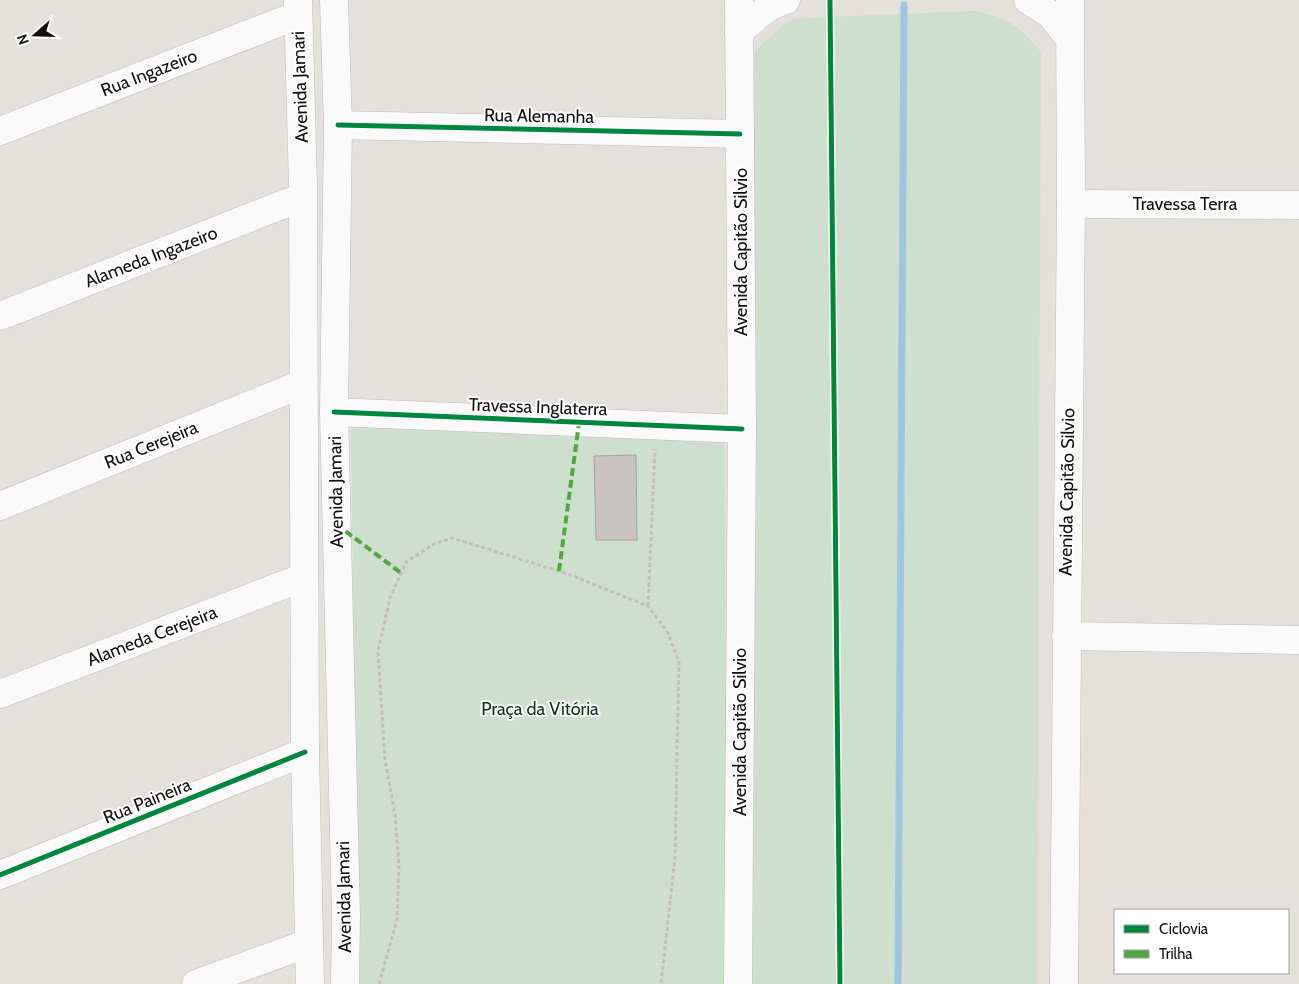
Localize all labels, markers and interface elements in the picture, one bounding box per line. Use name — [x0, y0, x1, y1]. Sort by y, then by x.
north arrow — [10, 10, 60, 60]
street label: Avenida Jamari — [287, 31, 313, 143]
text: N — [13, 32, 33, 47]
street label: Rua Ingazeiro — [98, 45, 200, 101]
street label: Rua Alemanha — [484, 104, 595, 128]
street label: Avenida Capitão Silvio — [730, 168, 752, 336]
street label: Travessa Terra — [1133, 193, 1238, 215]
street label: Alameda Ingazeiro — [82, 222, 221, 292]
street label: Travessa Inglaterra — [468, 394, 608, 420]
street label: Avenida Capitão Silvio — [1055, 408, 1079, 576]
street label: Rua Cerejeira — [101, 416, 201, 474]
street label: Avenida Jamari — [324, 436, 348, 548]
street label: Alameda Cerejeira — [84, 601, 220, 671]
street label: Avenida Capitão Silvio — [729, 648, 751, 816]
park label: Praça da Vitória — [481, 698, 599, 720]
street label: Rua Paineira — [100, 773, 194, 829]
street label: Avenida Jamari — [332, 841, 356, 953]
legend — [1114, 909, 1289, 974]
text: Ciclovia — [1159, 920, 1209, 938]
text: Trilha — [1159, 945, 1193, 963]

